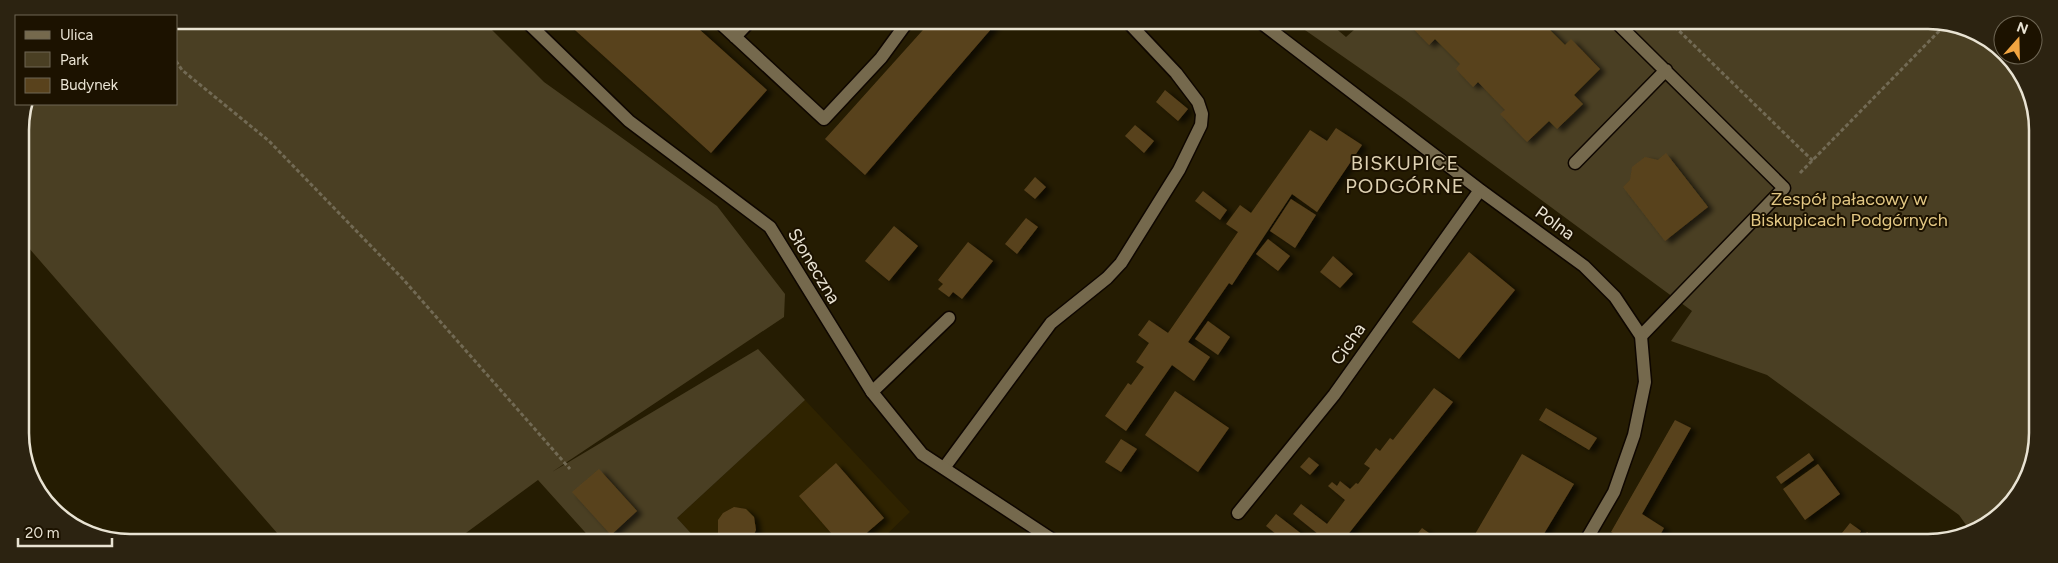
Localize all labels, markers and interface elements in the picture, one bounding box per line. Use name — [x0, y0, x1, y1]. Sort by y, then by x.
legend — [15, 15, 178, 105]
north arrow — [1993, 15, 2043, 65]
text: N — [2014, 18, 2030, 38]
text: Ulica — [60, 26, 93, 44]
text: Park — [60, 51, 89, 69]
text: Budynek — [60, 76, 119, 94]
district label: BISKUPICE PODGÓRNE — [1345, 151, 1465, 198]
park label: Zespół pałacowy w Biskupicach Podgórnych — [1750, 188, 1948, 231]
street label: Polna — [1531, 201, 1579, 245]
street label: Słoneczna — [783, 224, 845, 308]
street label: Cicha — [1326, 319, 1370, 369]
scale bar — [18, 516, 111, 548]
text: 20 m — [25, 524, 59, 542]

